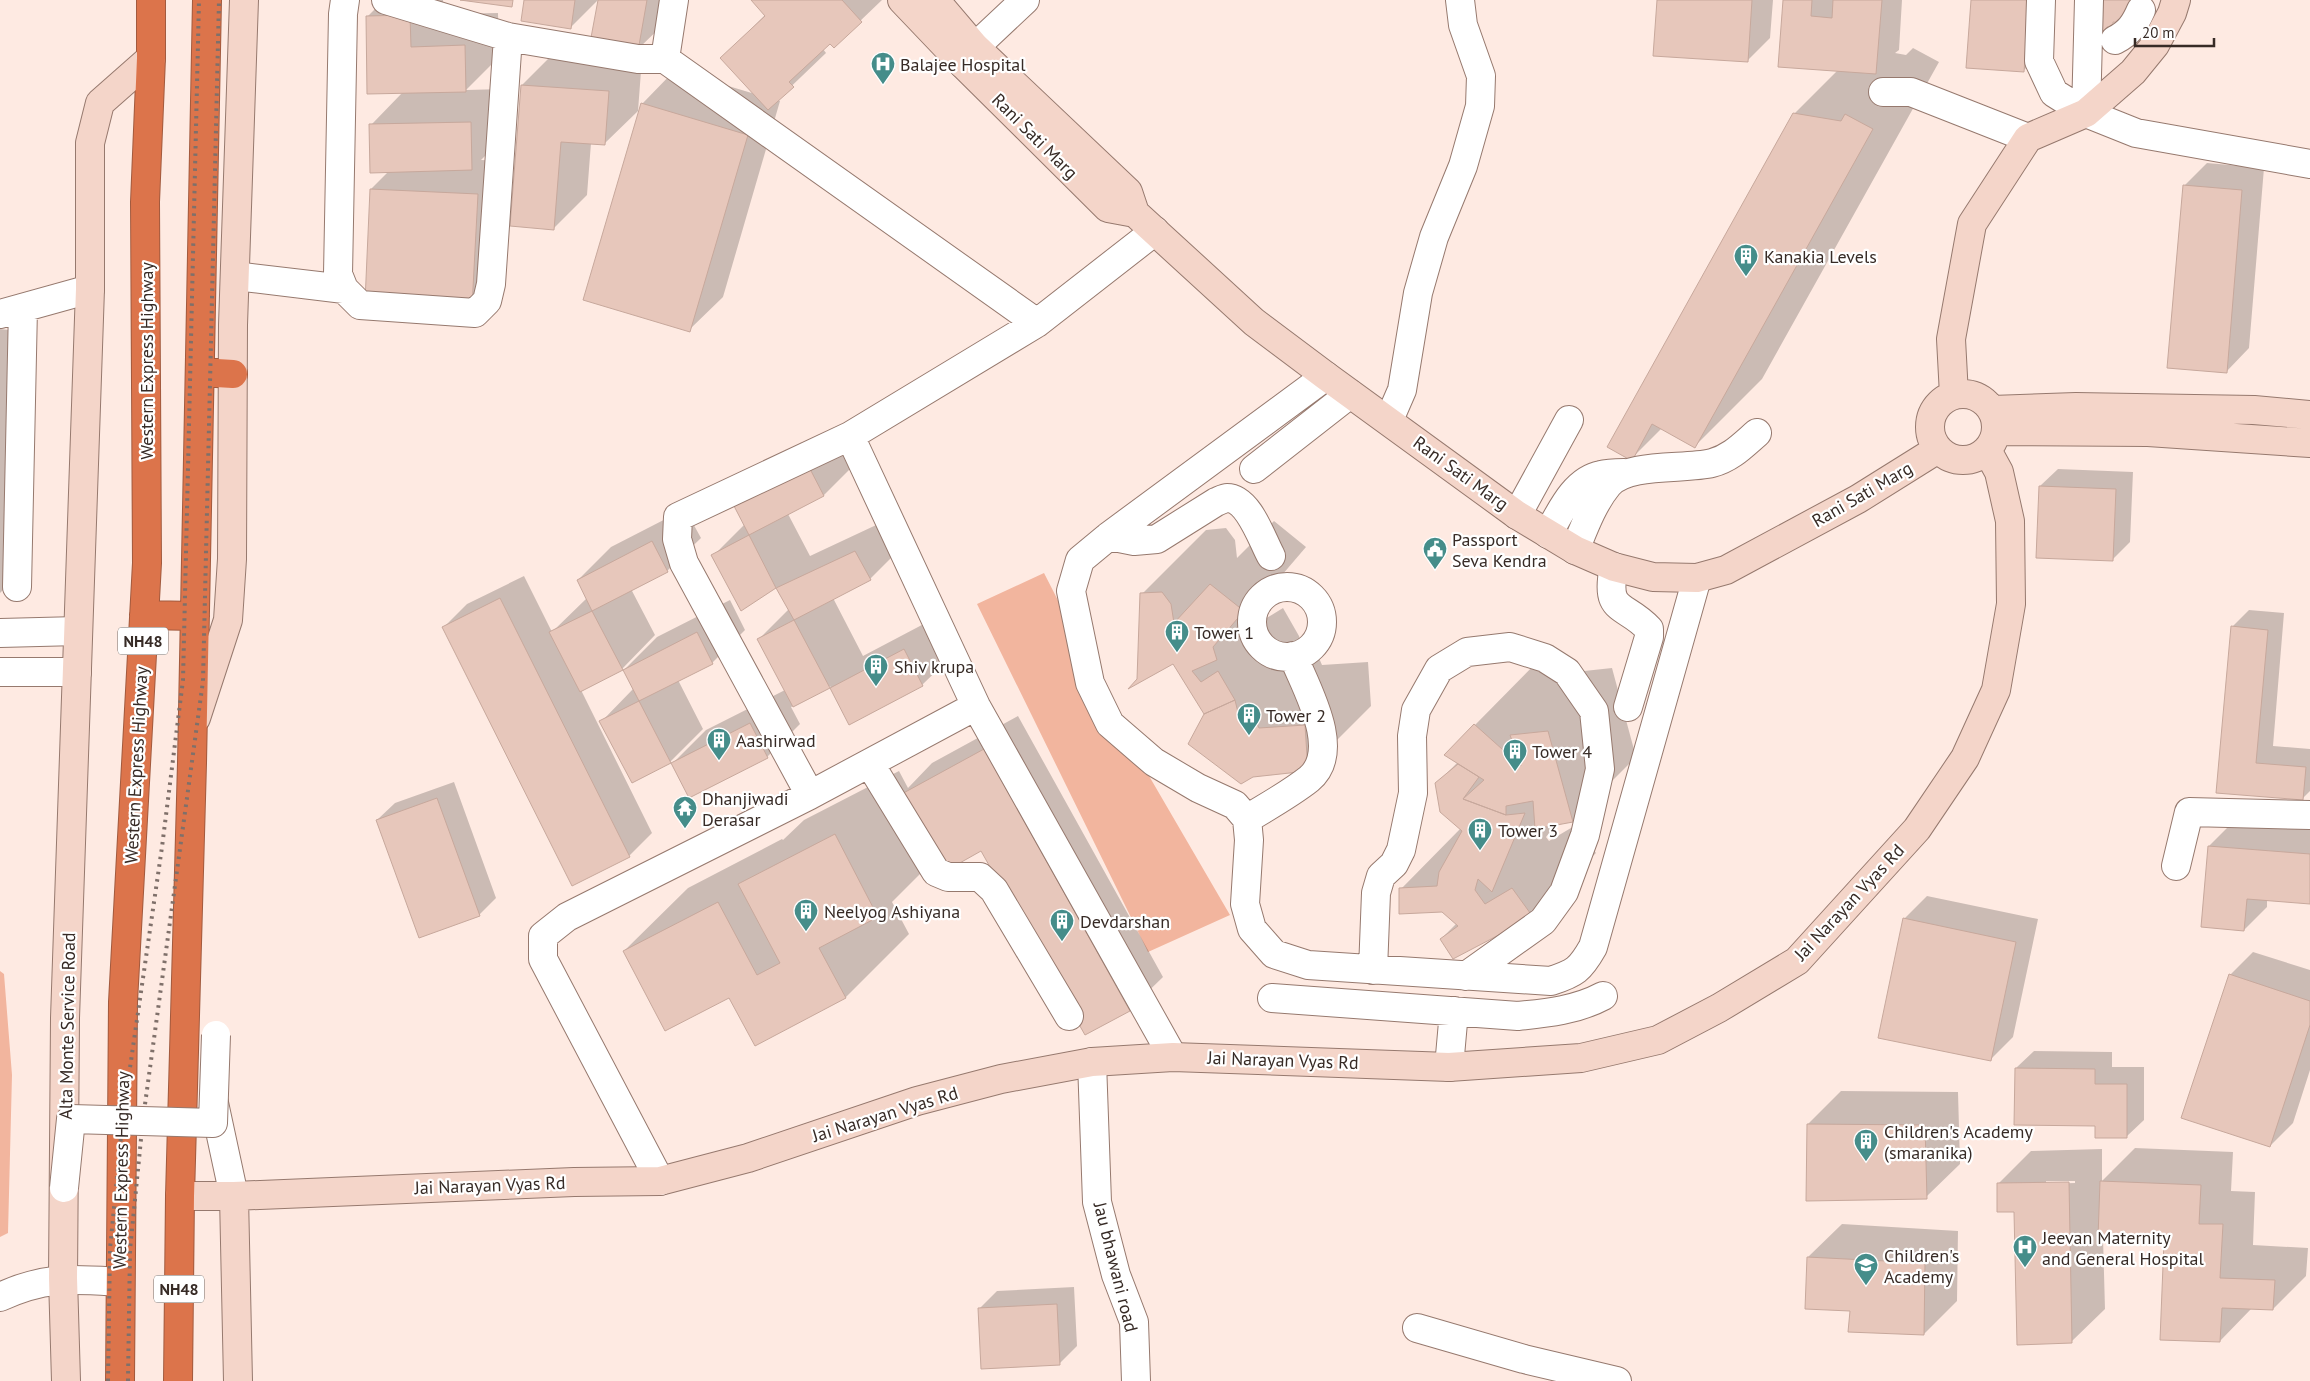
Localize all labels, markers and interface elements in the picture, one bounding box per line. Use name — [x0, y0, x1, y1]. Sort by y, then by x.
scale bar — [2135, 15, 2214, 47]
text: 20 m — [2142, 23, 2175, 42]
hospital icon: Balajee Hospital — [870, 51, 896, 85]
place label: Balajee Hospital — [900, 53, 1026, 76]
street label: Rani Sati Marg — [987, 88, 1083, 184]
building icon: Kanakia Levels — [1733, 243, 1759, 277]
place label: Kanakia Levels — [1764, 245, 1877, 268]
street label: Western Express Highway — [135, 262, 158, 460]
street label: Rani Sati Marg — [1409, 431, 1513, 515]
street label: Rani Sati Marg — [1808, 456, 1916, 532]
place label: Passport Seva Kendra — [1452, 528, 1547, 572]
public building icon: Passport Seva Kendra — [1422, 536, 1448, 570]
building icon: Tower 1 — [1164, 619, 1190, 653]
place label: Tower 1 — [1194, 621, 1254, 644]
road number: NH48 — [118, 627, 168, 654]
building icon: Shiv krupa — [863, 653, 889, 687]
place label: Shiv krupa — [894, 655, 974, 678]
street label: Western Express Highway — [119, 665, 153, 864]
building icon: Tower 2 — [1236, 702, 1262, 736]
place label: Tower 2 — [1266, 704, 1326, 727]
building icon: Aashirwad — [706, 727, 732, 761]
place label: Aashirwad — [736, 729, 816, 752]
building icon: Tower 4 — [1502, 738, 1528, 772]
place label: Tower 4 — [1532, 740, 1592, 763]
place label: Dhanjiwadi Derasar — [702, 787, 789, 831]
temple icon: Dhanjiwadi Derasar — [672, 795, 698, 829]
building icon: Tower 3 — [1467, 817, 1493, 851]
place label: Tower 3 — [1498, 819, 1558, 842]
street label: Jai Narayan Vyas Rd — [1788, 839, 1909, 966]
building icon: Neelyog Ashiyana — [793, 898, 819, 932]
place label: Neelyog Ashiyana — [824, 900, 960, 923]
building icon: Devdarshan — [1049, 908, 1075, 942]
place label: Devdarshan — [1080, 910, 1170, 933]
street label: Alta Monte Service Road — [54, 932, 80, 1120]
street label: Jai Narayan Vyas Rd — [1206, 1046, 1359, 1074]
street label: Western Express Highway — [108, 1070, 134, 1269]
street label: Jai Narayan Vyas Rd — [808, 1081, 961, 1147]
place label: Children's Academy (smaranika) — [1884, 1120, 2033, 1164]
building icon: Children's Academy (smaranika) — [1853, 1128, 1879, 1162]
street label: Jai Narayan Vyas Rd — [413, 1171, 566, 1199]
street label: Jau bhawani road — [1088, 1199, 1143, 1334]
place label: Jeevan Maternity and General Hospital — [2041, 1226, 2204, 1270]
hospital icon: Jeevan Maternity and General Hospital — [2012, 1234, 2038, 1268]
place label: Children's Academy — [1884, 1244, 1959, 1288]
school or university icon: Children's Academy — [1853, 1252, 1879, 1286]
road number: NH48 — [154, 1276, 204, 1302]

